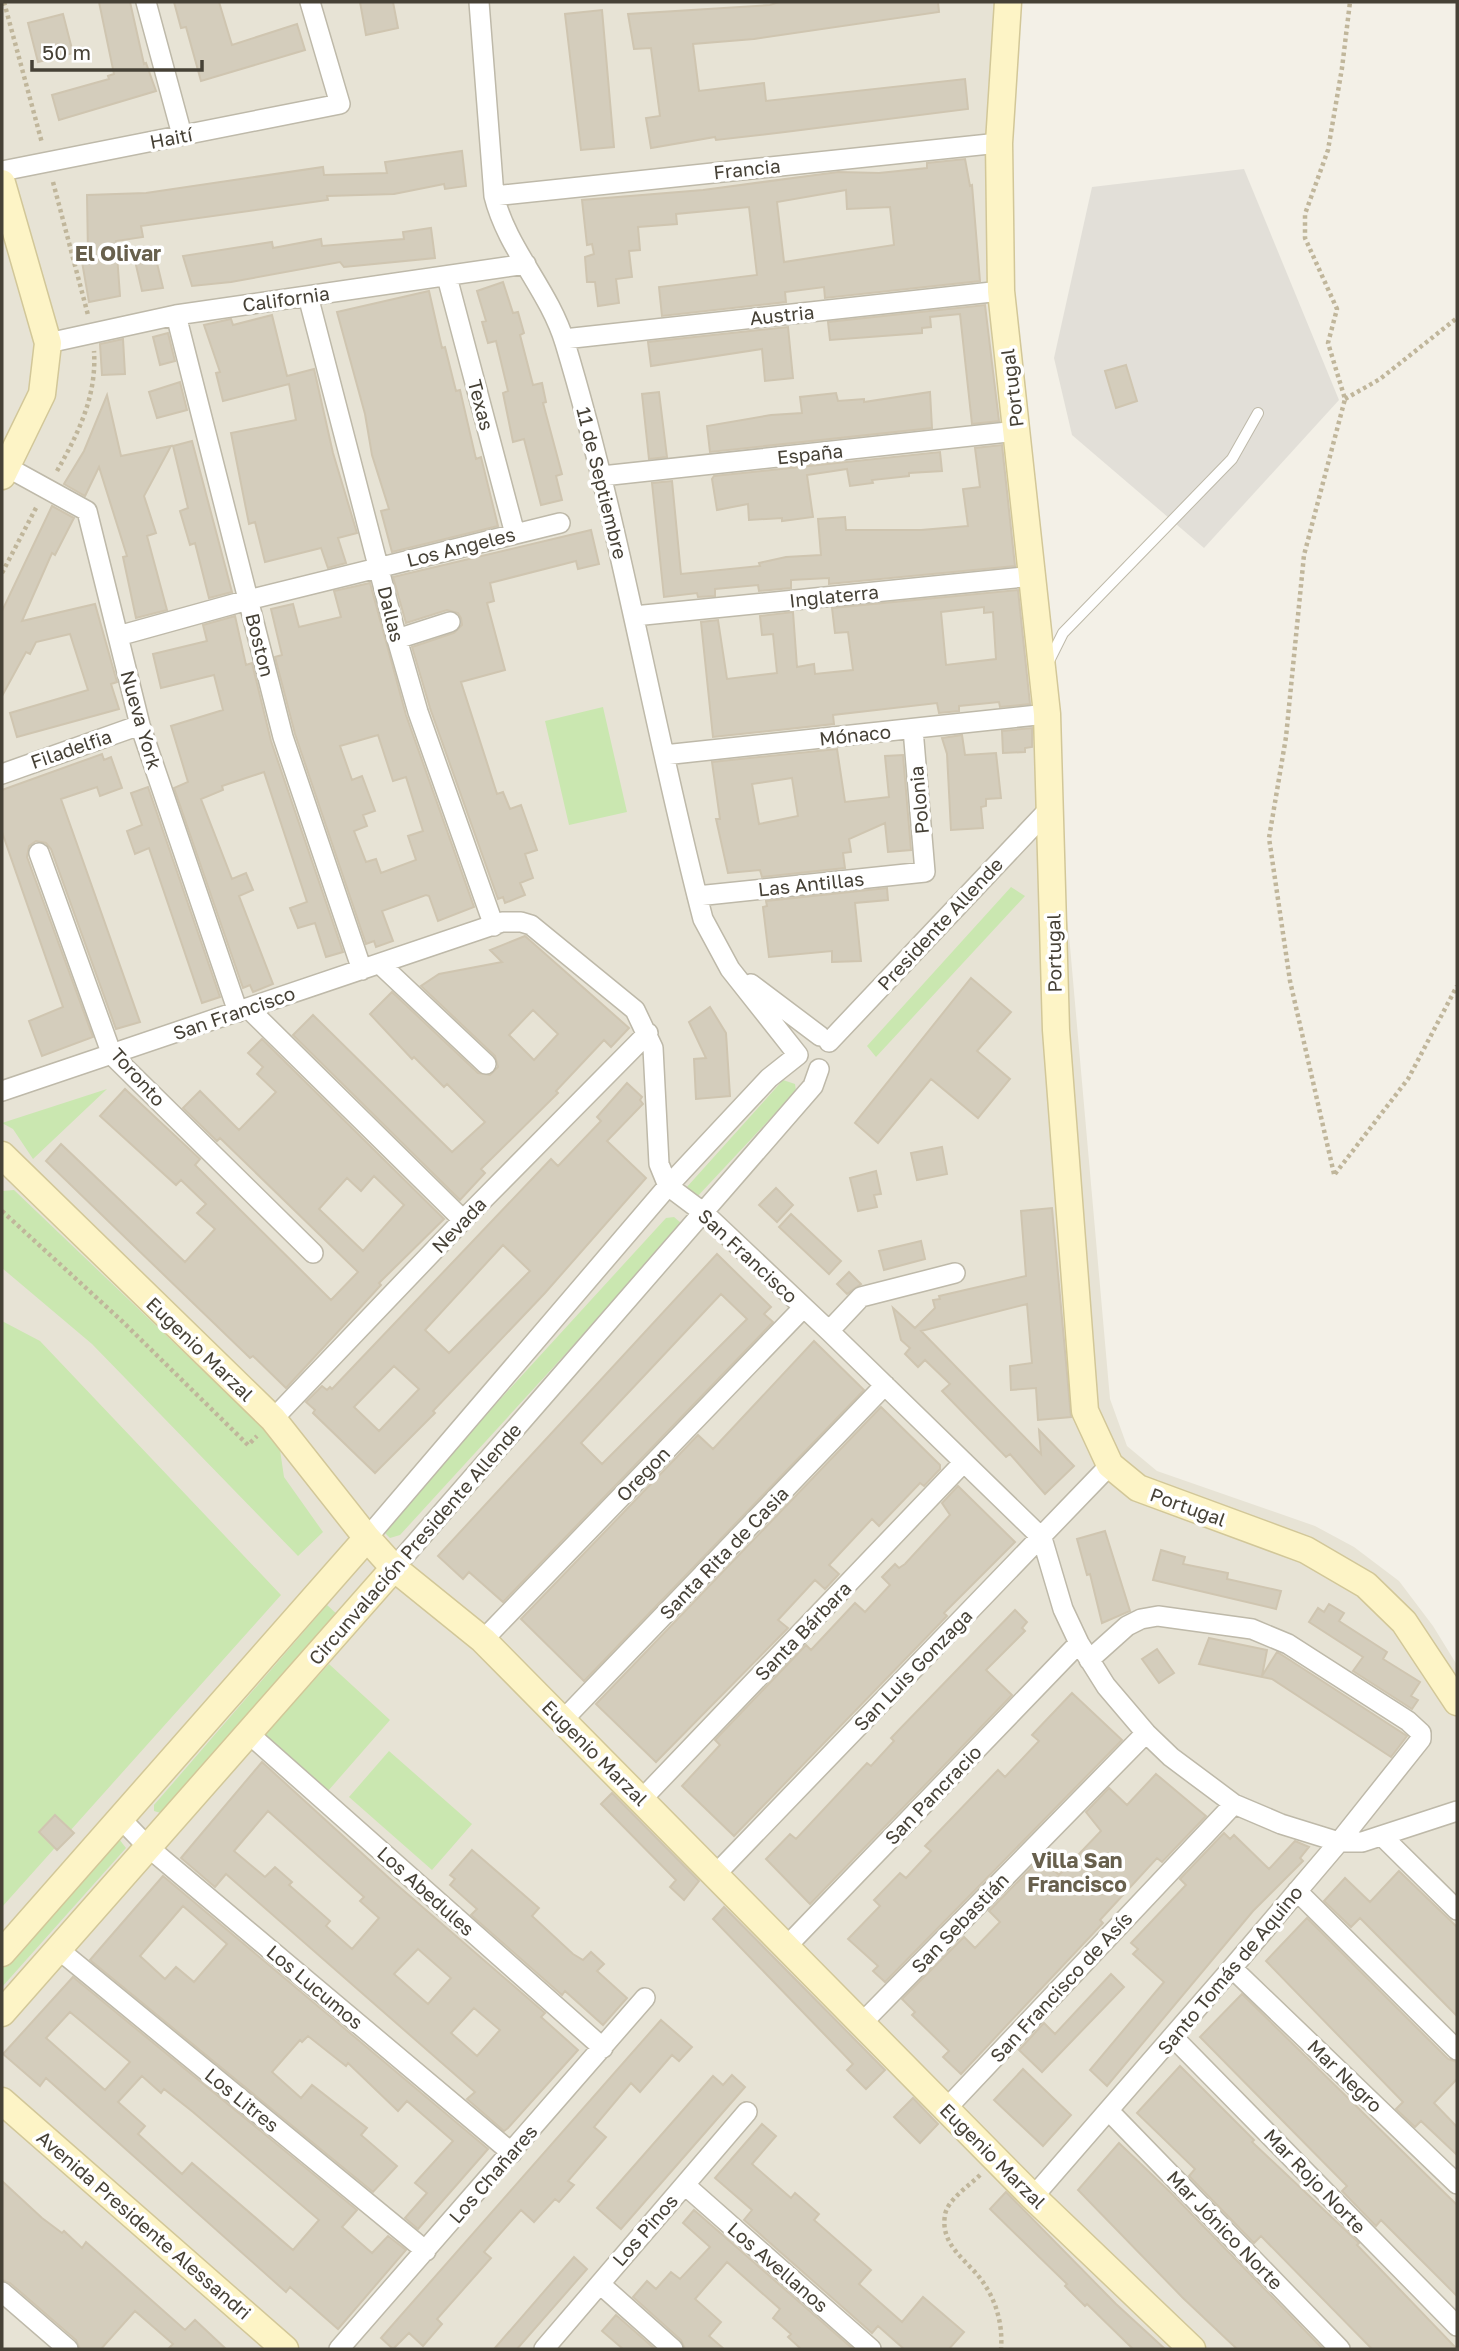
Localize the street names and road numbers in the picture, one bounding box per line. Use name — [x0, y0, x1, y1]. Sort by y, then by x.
street label: Haití — [148, 122, 196, 153]
street label: Francia — [712, 154, 782, 183]
street label: California — [241, 281, 331, 316]
street label: Austria — [749, 300, 815, 329]
street label: Portugal — [995, 347, 1028, 429]
street label: Texas — [464, 377, 499, 433]
street label: 11 de Septiembre — [572, 404, 633, 561]
street label: España — [776, 439, 844, 468]
street label: Los Angeles — [404, 522, 517, 571]
street label: Inglaterra — [788, 579, 880, 612]
street label: Dallas — [373, 583, 410, 644]
street label: Boston — [241, 611, 279, 679]
street label: Nueva York — [116, 668, 167, 772]
street label: Mónaco — [818, 719, 892, 750]
street label: Filadelfia — [27, 724, 114, 773]
street label: Polonia — [904, 765, 933, 835]
street label: Presidente Allende — [872, 852, 1007, 995]
street label: Las Antillas — [757, 867, 865, 901]
street label: Portugal — [1041, 913, 1066, 993]
street label: San Francisco — [170, 981, 298, 1044]
street label: Toronto — [106, 1043, 171, 1111]
street label: Nevada — [427, 1192, 491, 1257]
street label: San Francisco — [694, 1204, 803, 1308]
street label: Eugenio Marzal — [142, 1292, 259, 1406]
street label: Circunvalación Presidente Allende — [303, 1418, 526, 1669]
street label: Oregon — [611, 1442, 674, 1506]
street label: Santa Rita de Casia — [654, 1482, 793, 1624]
street label: Portugal — [1147, 1482, 1229, 1531]
street label: Santa Bárbara — [750, 1576, 856, 1685]
street label: San Luis Gonzaga — [849, 1604, 977, 1735]
street label: Eugenio Marzal — [538, 1695, 653, 1810]
street label: San Pancracio — [880, 1740, 986, 1849]
street label: Los Abedules — [373, 1841, 480, 1940]
street label: San Sebastián — [906, 1868, 1013, 1977]
street label: Santo Tomás de Aquino — [1152, 1881, 1307, 2059]
street label: San Francisco de Asís — [985, 1907, 1136, 2067]
street label: Los Lucumos — [262, 1940, 368, 2034]
street label: Mar Negro — [1303, 2034, 1388, 2117]
street label: Los Litres — [201, 2063, 284, 2136]
street label: Eugenio Marzal — [936, 2098, 1051, 2213]
street label: Los Chañares — [444, 2120, 542, 2228]
street label: Mar Rojo Norte — [1260, 2123, 1371, 2238]
street label: Avenida Presidente Alessandri — [33, 2125, 256, 2324]
street label: Mar Jónico Norte — [1163, 2165, 1288, 2294]
street label: Los Pinos — [607, 2189, 682, 2270]
street label: Los Avellanos — [723, 2217, 833, 2317]

